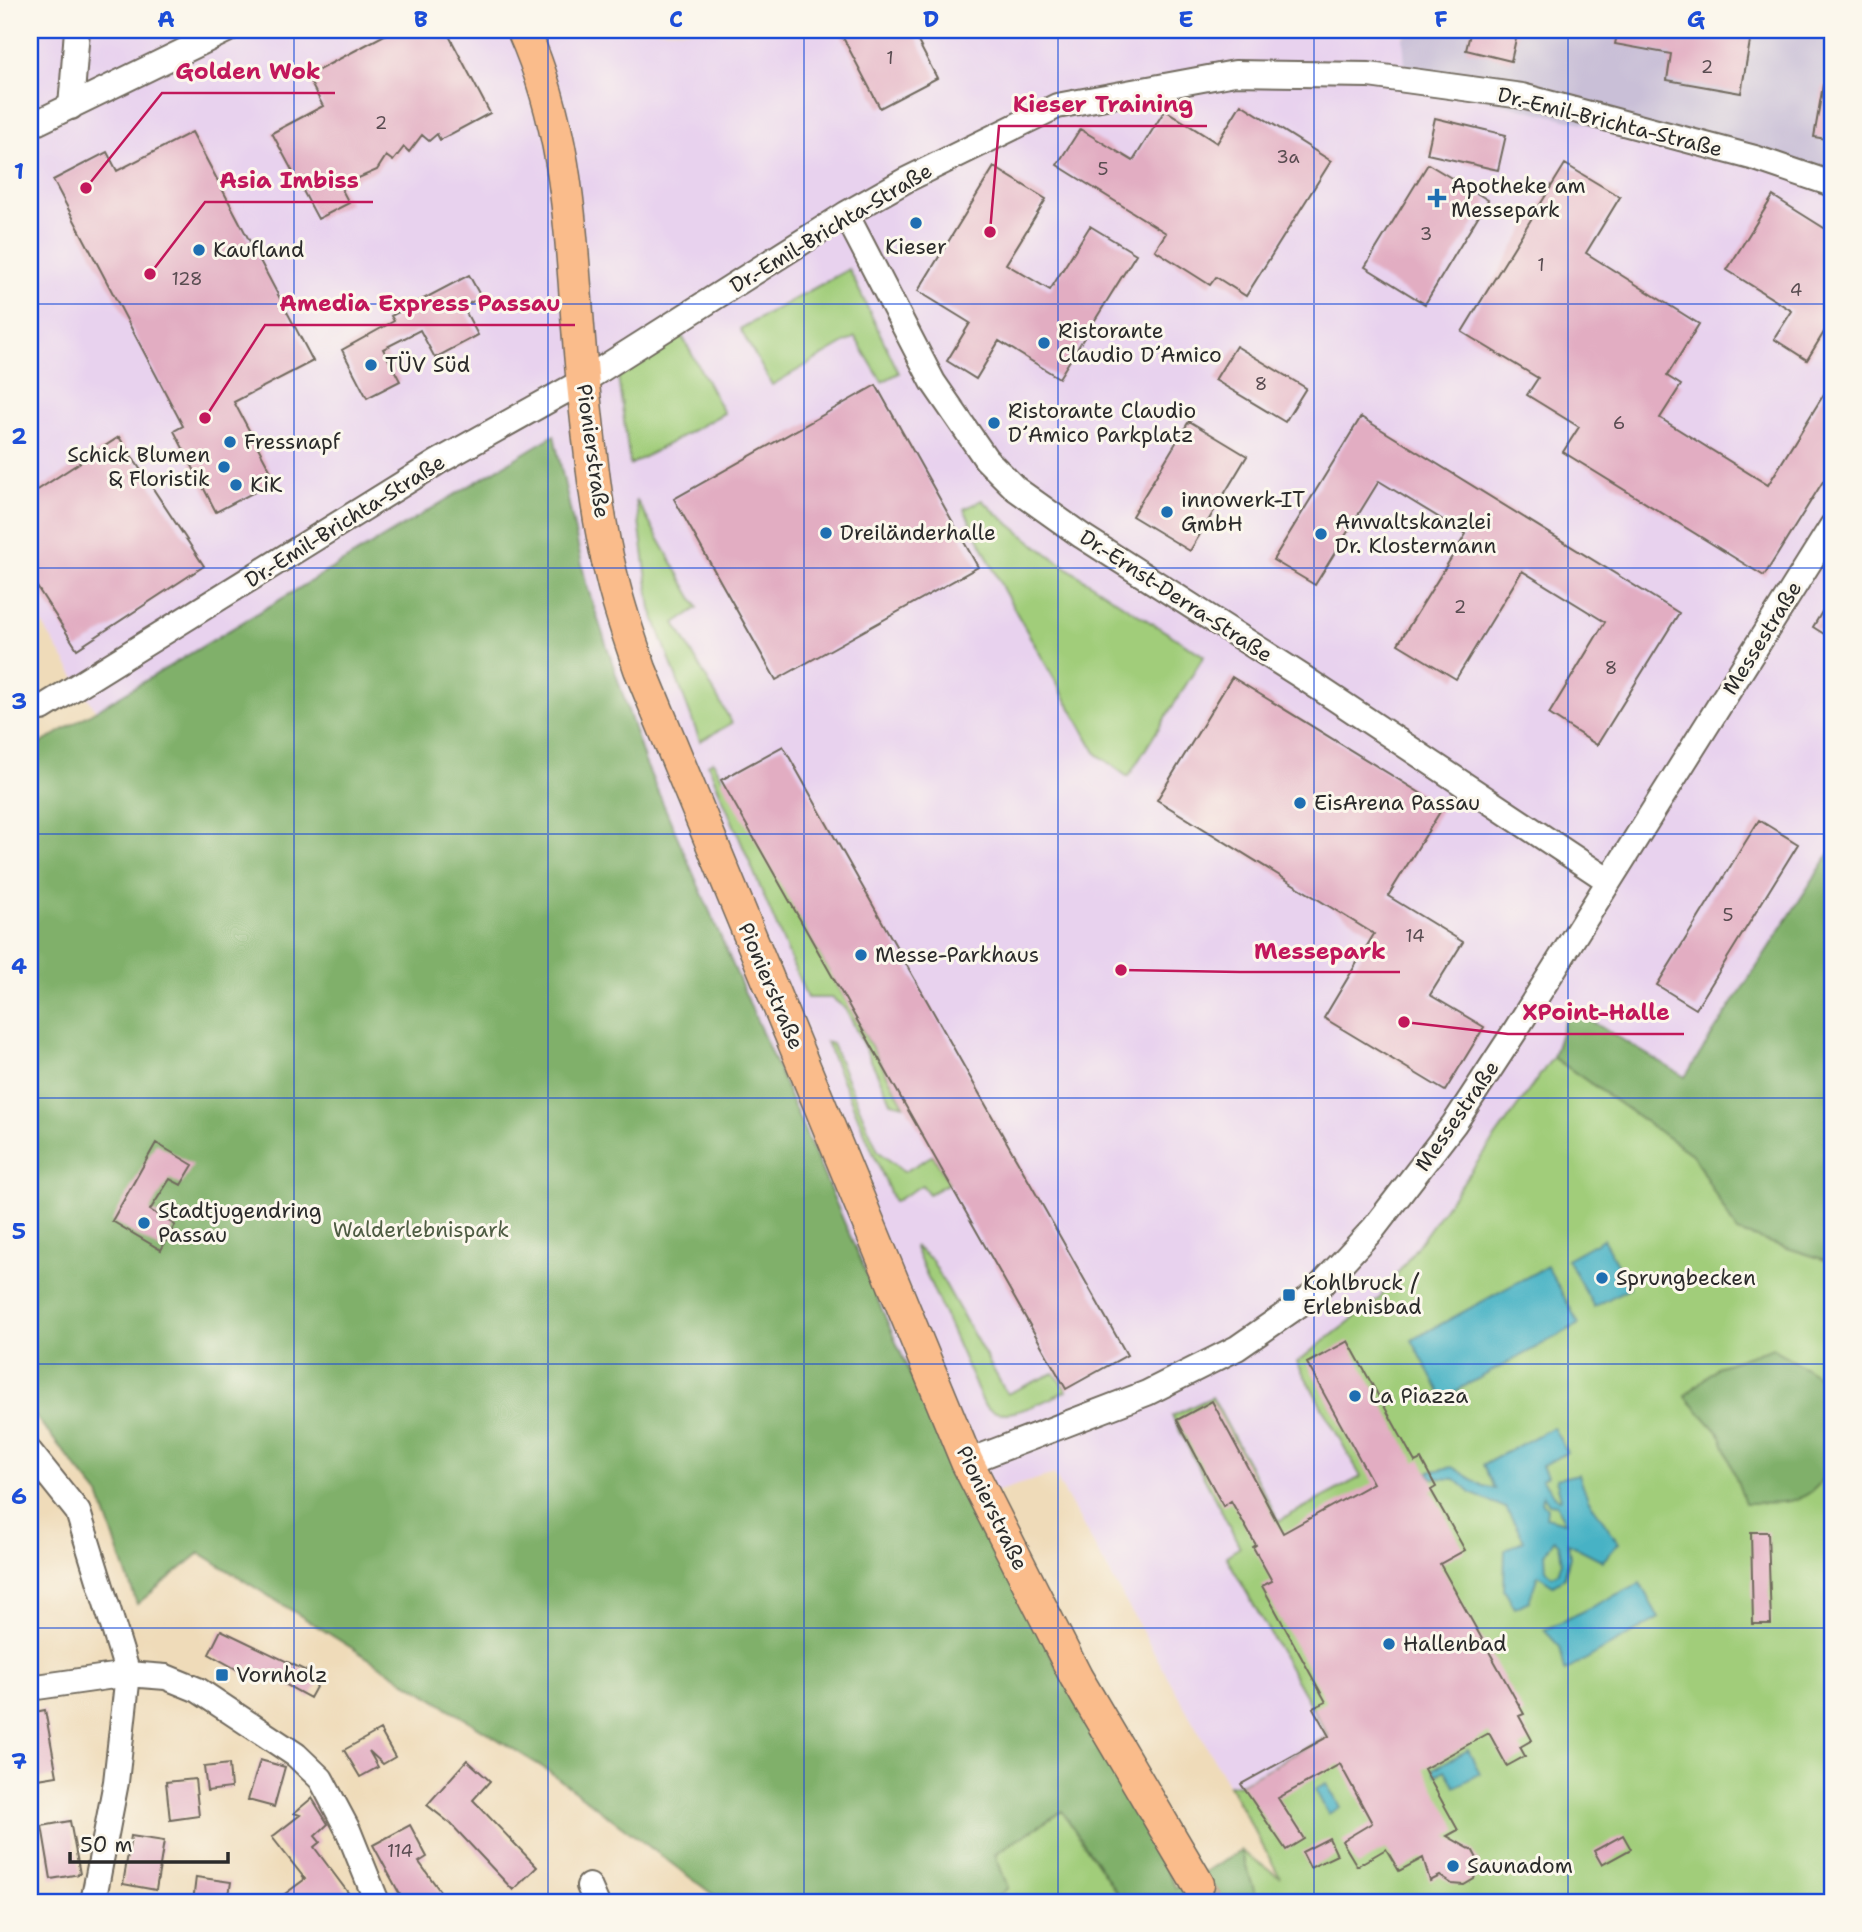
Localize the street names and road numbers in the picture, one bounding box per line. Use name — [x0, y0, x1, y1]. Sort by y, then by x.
street label: Dr.-Emil-Brichta-Straße — [1495, 80, 1725, 164]
street label: Dr.-Emil-Brichta-Straße — [725, 157, 937, 299]
street label: Pionierstraße — [570, 382, 616, 520]
street label: Dr.-Emil-Brichta-Straße — [240, 448, 450, 594]
street label: Dr.-Ernst-Derra-Straße — [1074, 523, 1278, 669]
street label: Messestraße — [1716, 576, 1808, 700]
street label: Pionierstraße — [732, 918, 810, 1054]
street label: Messestraße — [1408, 1055, 1506, 1177]
street label: Pionierstraße — [950, 1441, 1034, 1575]

